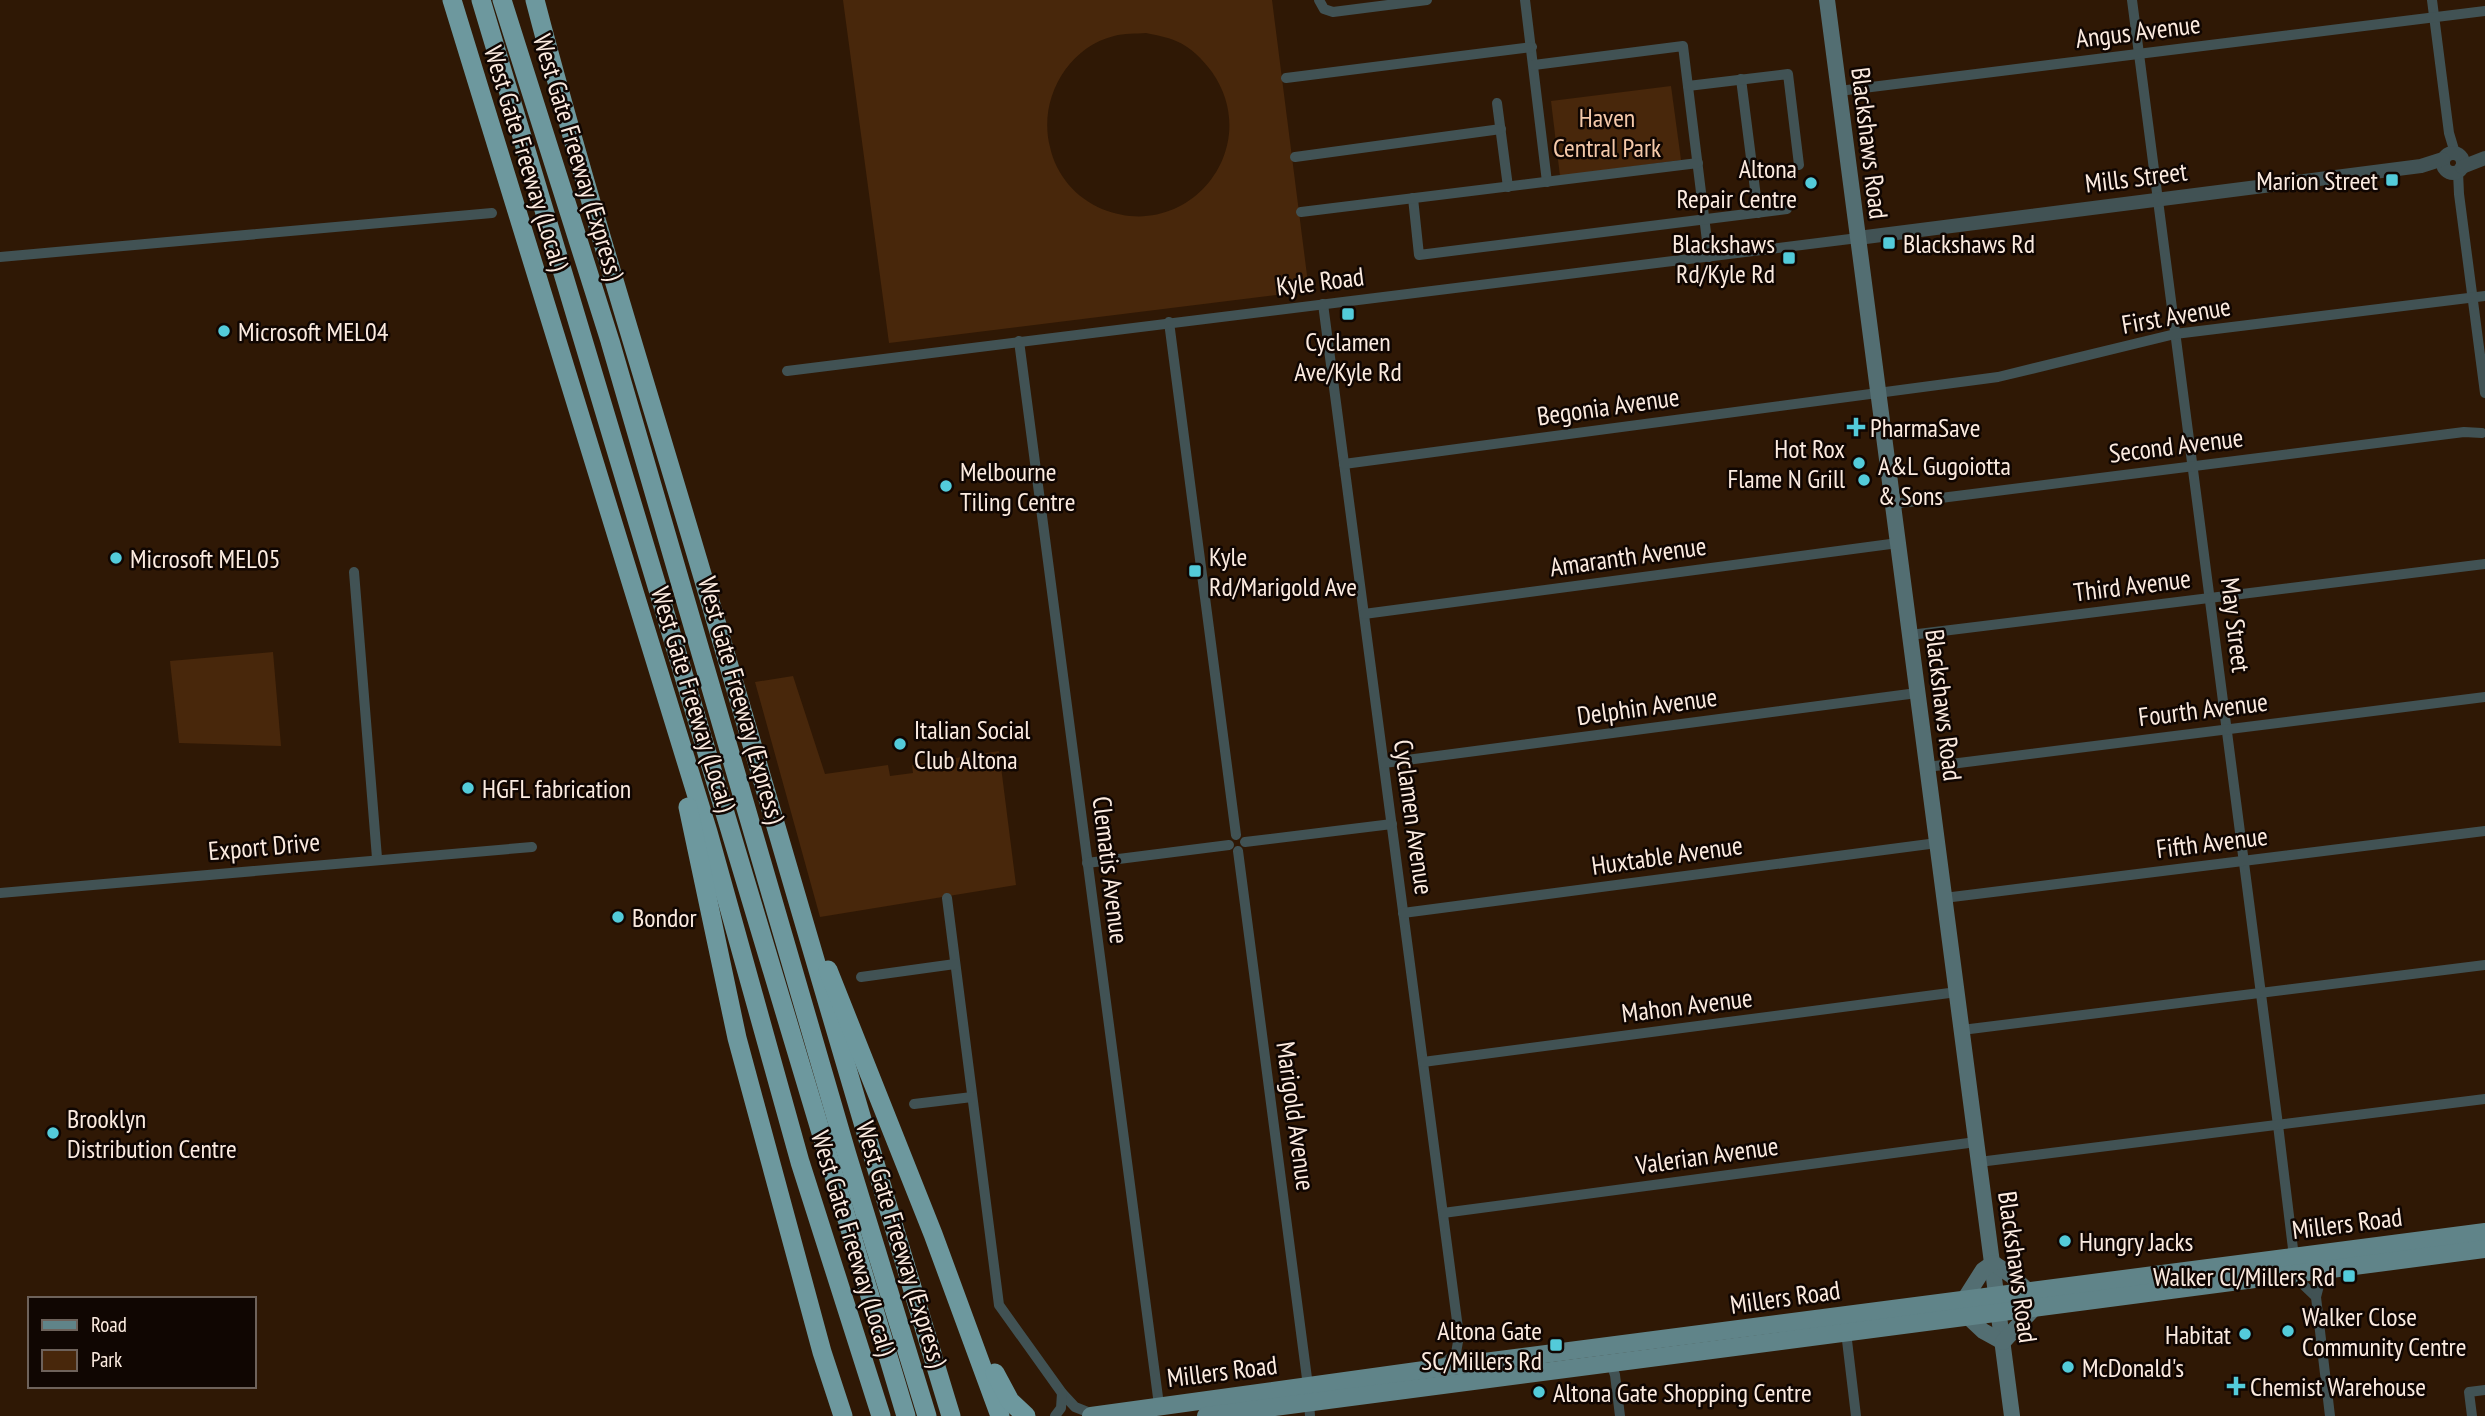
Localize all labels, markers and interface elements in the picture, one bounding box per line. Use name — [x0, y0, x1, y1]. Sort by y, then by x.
street label: Angus Avenue — [2074, 7, 2202, 55]
street label: West Gate Freeway (Express) — [526, 30, 632, 284]
street label: West Gate Freeway (Local) — [477, 42, 577, 274]
street label: Blackshaws Road — [1844, 65, 1896, 221]
park label: Haven Central Park — [1553, 101, 1661, 164]
place label: Altona Repair Centre — [1676, 152, 1797, 215]
street label: Mills Street — [2083, 154, 2189, 200]
place label: Marion Street — [2256, 164, 2378, 197]
marker: Marion Street — [2384, 172, 2400, 188]
marker: Altona Repair Centre — [1803, 175, 1819, 191]
place label: Blackshaws Rd/Kyle Rd — [1672, 227, 1775, 290]
place label: Blackshaws Rd — [1903, 227, 2035, 260]
marker: Blackshaws Rd — [1881, 235, 1897, 251]
marker: Blackshaws Rd/Kyle Rd — [1781, 250, 1797, 266]
street label: Kyle Road — [1274, 259, 1366, 303]
street label: First Avenue — [2119, 289, 2233, 341]
marker: Cyclamen Ave/Kyle Rd — [1340, 306, 1356, 322]
place label: Microsoft MEL04 — [238, 315, 389, 348]
marker: Microsoft MEL04 — [216, 323, 232, 339]
place label: Cyclamen Ave/Kyle Rd — [1294, 325, 1402, 388]
street label: Begonia Avenue — [1535, 380, 1681, 432]
place label: PharmaSave — [1870, 411, 1980, 444]
marker: PharmaSave — [1848, 419, 1864, 435]
street label: Second Avenue — [2107, 420, 2245, 470]
place label: Hot Rox Flame N Grill — [1727, 432, 1845, 495]
place label: A&L Gugoiotta & Sons — [1878, 449, 2011, 512]
place label: Melbourne Tiling Centre — [960, 455, 1075, 518]
marker: Hot Rox Flame N Grill — [1851, 455, 1867, 471]
marker: A&L Gugoiotta & Sons — [1856, 472, 1872, 488]
marker: Melbourne Tiling Centre — [938, 478, 954, 494]
street label: Amaranth Avenue — [1548, 529, 1708, 583]
place label: Kyle Rd/Marigold Ave — [1209, 540, 1357, 603]
place label: Microsoft MEL05 — [130, 542, 281, 575]
marker: Microsoft MEL05 — [108, 550, 124, 566]
street label: Third Avenue — [2072, 561, 2192, 609]
marker: Kyle Rd/Marigold Ave — [1187, 563, 1203, 579]
street label: West Gate Freeway (Express) — [691, 573, 793, 827]
street label: May Street — [2214, 576, 2258, 674]
street label: West Gate Freeway (Local) — [644, 583, 744, 815]
street label: Blackshaws Road — [1918, 627, 1970, 783]
street label: Delphin Avenue — [1575, 680, 1719, 732]
street label: Fourth Avenue — [2136, 685, 2270, 733]
place label: Italian Social Club Altona — [914, 713, 1030, 776]
marker: Italian Social Club Altona — [892, 736, 908, 752]
street label: Cyclamen Avenue — [1387, 737, 1441, 897]
place label: HGFL fabrication — [482, 772, 631, 805]
marker: HGFL fabrication — [460, 780, 476, 796]
street label: Clematis Avenue — [1086, 794, 1136, 946]
street label: Fifth Avenue — [2154, 819, 2270, 865]
street label: Export Drive — [207, 825, 321, 867]
street label: Huxtable Avenue — [1589, 828, 1745, 882]
place label: Bondor — [632, 901, 697, 934]
marker: Bondor — [610, 909, 626, 925]
street label: Mahon Avenue — [1620, 981, 1754, 1029]
street label: Marigold Avenue — [1269, 1039, 1323, 1193]
place label: Brooklyn Distribution Centre — [67, 1102, 237, 1165]
street label: West Gate Freeway (Express) — [849, 1117, 955, 1371]
marker: Brooklyn Distribution Centre — [45, 1125, 61, 1141]
street label: West Gate Freeway (Local) — [804, 1127, 904, 1359]
street label: Valerian Avenue — [1633, 1129, 1780, 1181]
street label: Blackshaws Road — [1991, 1189, 2045, 1345]
street label: Millers Road — [2290, 1200, 2404, 1246]
place label: Hungry Jacks — [2079, 1225, 2193, 1258]
marker: Hungry Jacks — [2057, 1233, 2073, 1249]
place label: Walker Cl/Millers Rd — [2153, 1260, 2335, 1293]
marker: Walker Cl/Millers Rd — [2341, 1268, 2357, 1284]
street label: Millers Road — [1728, 1273, 1842, 1321]
legend — [28, 1297, 256, 1388]
place label: Walker Close Community Centre — [2302, 1300, 2466, 1363]
text: Road — [91, 1311, 127, 1338]
place label: Altona Gate SC/Millers Rd — [1421, 1314, 1542, 1377]
place label: Habitat — [2165, 1318, 2231, 1351]
marker: Walker Close Community Centre — [2280, 1323, 2296, 1339]
marker: Habitat — [2237, 1326, 2253, 1342]
marker: Altona Gate SC/Millers Rd — [1548, 1337, 1564, 1353]
text: Park — [91, 1346, 122, 1373]
street label: Millers Road — [1165, 1348, 1279, 1394]
place label: McDonald's — [2082, 1351, 2184, 1384]
marker: McDonald's — [2060, 1359, 2076, 1375]
place label: Chemist Warehouse — [2250, 1370, 2426, 1403]
place label: Altona Gate Shopping Centre — [1553, 1376, 1812, 1409]
marker: Chemist Warehouse — [2228, 1378, 2244, 1394]
marker: Altona Gate Shopping Centre — [1531, 1384, 1547, 1400]

